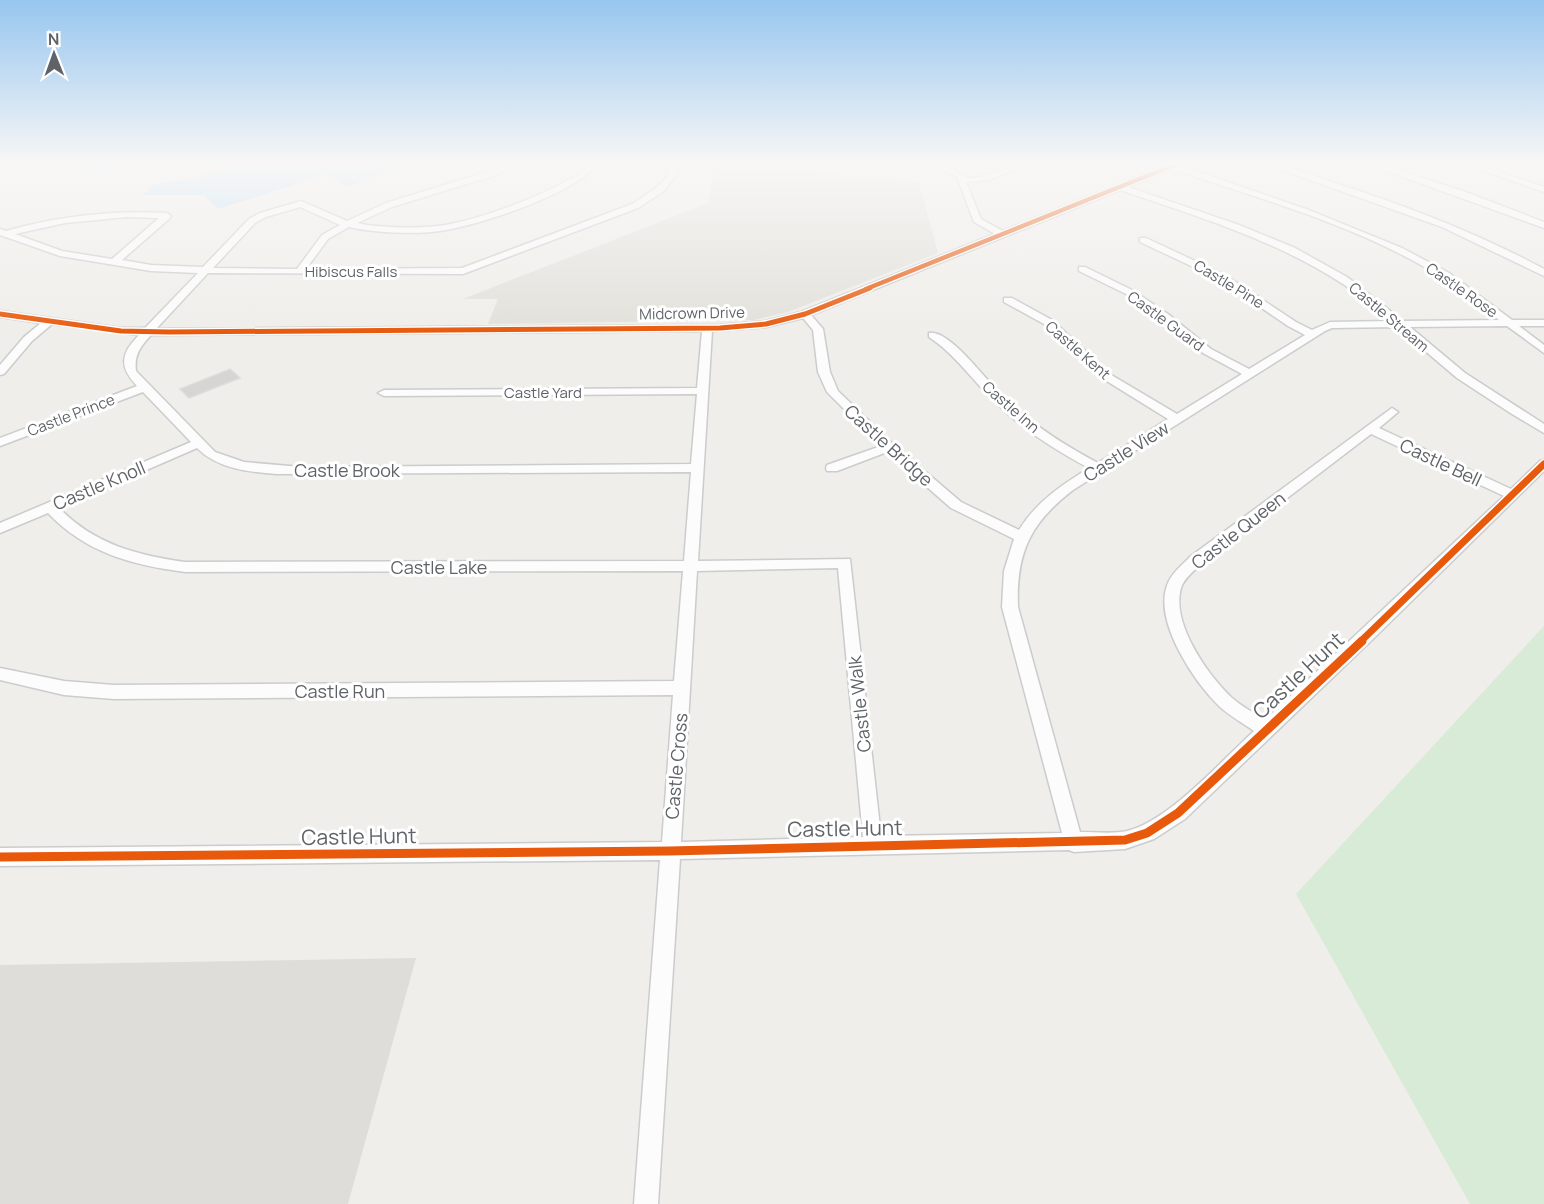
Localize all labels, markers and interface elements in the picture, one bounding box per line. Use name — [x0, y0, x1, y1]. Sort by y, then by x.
north arrow — [24, 24, 84, 84]
text: N — [48, 28, 60, 50]
street label: Castle Pine — [1190, 255, 1268, 313]
street label: Castle Rose — [1422, 258, 1502, 323]
street label: Hibiscus Falls — [305, 261, 397, 282]
street label: Castle Stream — [1345, 277, 1433, 357]
street label: Castle Guard — [1123, 286, 1209, 356]
street label: Midcrown Drive — [639, 302, 745, 324]
street label: Castle Kent — [1041, 316, 1115, 384]
street label: Castle Inn — [978, 376, 1044, 438]
street label: Castle Yard — [504, 382, 582, 403]
street label: Castle Prince — [24, 389, 118, 441]
street label: Castle Bridge — [840, 399, 938, 491]
street label: Castle View — [1079, 415, 1173, 487]
street label: Castle Bell — [1396, 433, 1486, 491]
street label: Castle Knoll — [49, 455, 149, 515]
street label: Castle Brook — [294, 458, 401, 482]
street label: Castle Queen — [1186, 486, 1290, 574]
street label: Castle Lake — [391, 555, 487, 579]
street label: Castle Hunt — [1246, 625, 1350, 725]
street label: Castle Walk — [842, 653, 876, 754]
street label: Castle Run — [295, 679, 385, 703]
street label: Castle Cross — [659, 712, 693, 820]
street label: Castle Hunt — [787, 813, 903, 843]
street label: Castle Hunt — [301, 821, 417, 851]

